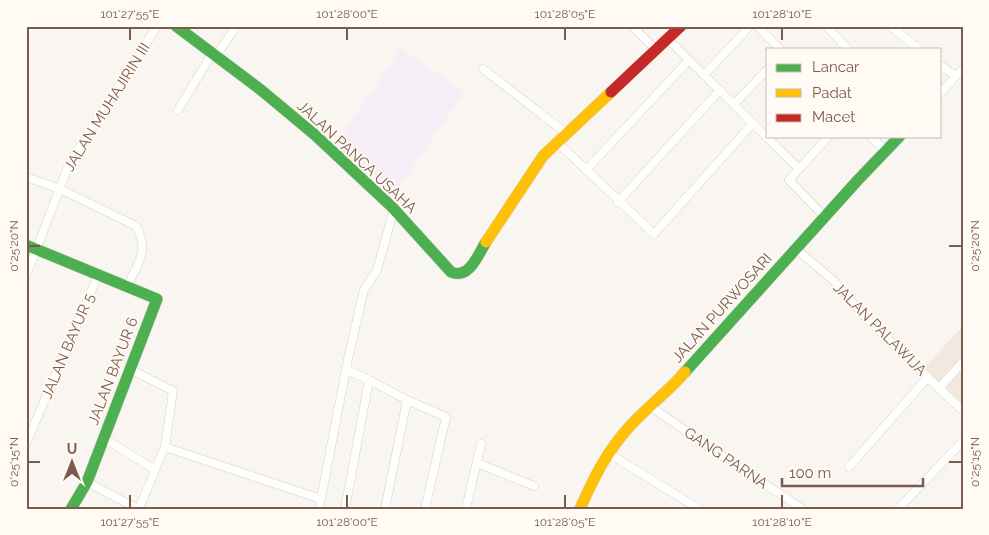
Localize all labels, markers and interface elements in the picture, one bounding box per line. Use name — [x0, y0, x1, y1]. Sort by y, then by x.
text: 101°27'55"E — [100, 7, 160, 21]
text: 101°28'00"E — [316, 7, 378, 21]
text: 101°28'05"E — [535, 7, 595, 21]
text: 101°28'10"E — [752, 7, 812, 21]
street label: JALAN MUHAJIRIN III — [60, 39, 154, 175]
legend — [766, 48, 942, 138]
text: Lancar — [812, 58, 860, 76]
text: Padat — [812, 84, 852, 102]
street label: JALAN PANCA USAHA — [293, 97, 421, 217]
text: Macet — [812, 108, 855, 126]
text: 0°25'20"N — [7, 220, 21, 272]
text: 0°25'20"N — [968, 220, 982, 272]
street label: JALAN PURWOSARI — [668, 250, 776, 366]
street label: JALAN PALAWIJA — [830, 279, 930, 379]
street label: JALAN BAYUR 5 — [38, 290, 98, 402]
street label: JALAN BAYUR 6 — [84, 315, 142, 427]
street label: GANG PARNA — [681, 423, 771, 493]
text: 0°25'15"N — [7, 437, 21, 487]
text: 0°25'15"N — [968, 437, 982, 487]
north arrow — [48, 438, 98, 488]
text: U — [67, 441, 77, 457]
scale bar — [782, 455, 923, 487]
text: 100 m — [789, 464, 831, 482]
text: 101°27'55"E — [100, 515, 160, 529]
text: 101°28'00"E — [316, 515, 378, 529]
text: 101°28'05"E — [535, 515, 595, 529]
text: 101°28'10"E — [752, 515, 812, 529]

